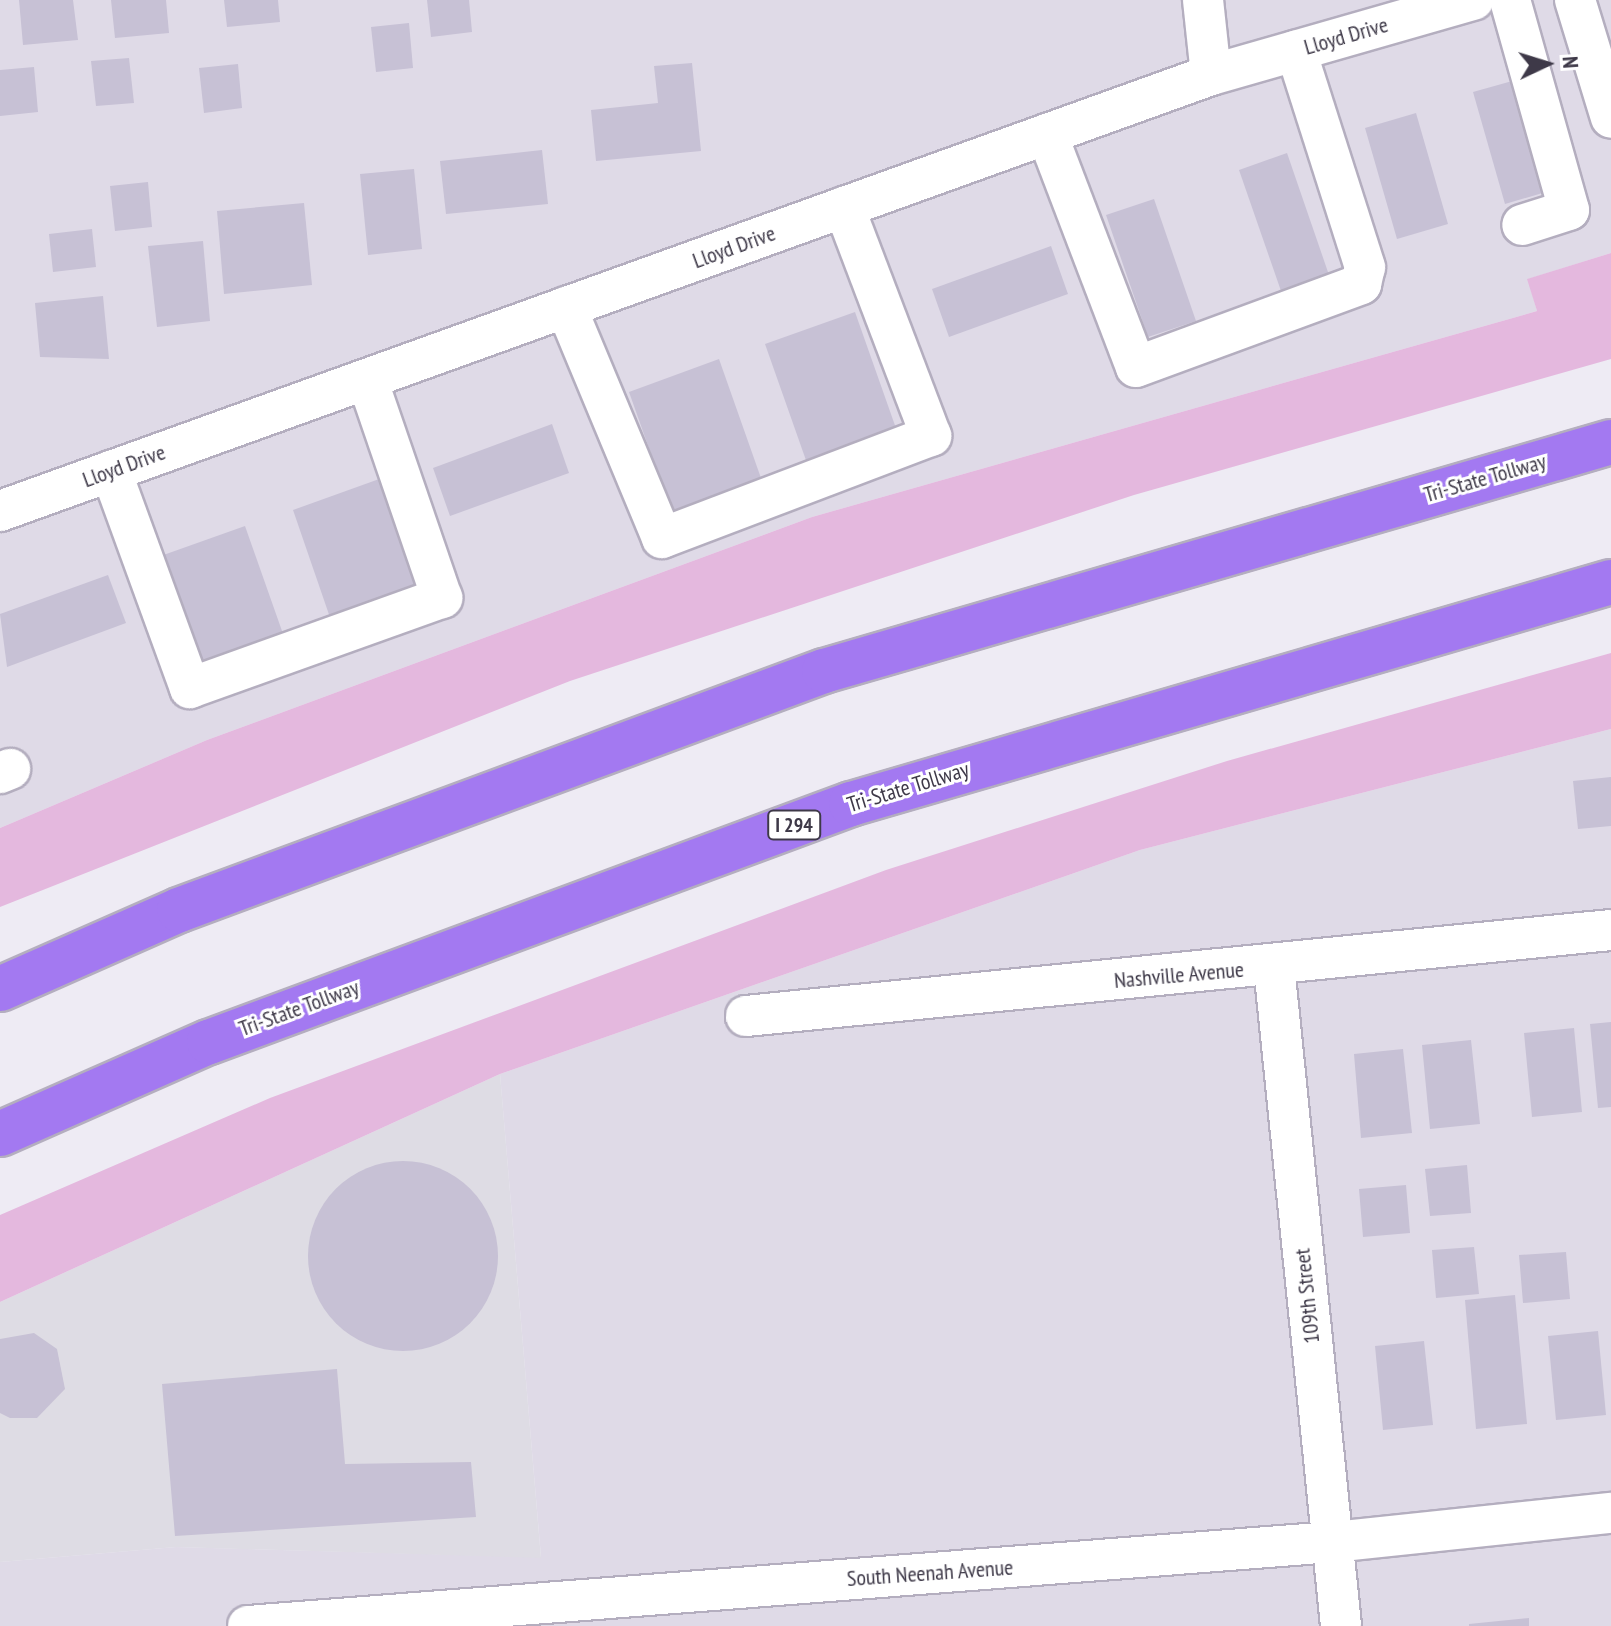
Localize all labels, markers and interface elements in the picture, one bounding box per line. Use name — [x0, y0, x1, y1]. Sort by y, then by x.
street label: Lloyd Drive — [1301, 11, 1391, 61]
north arrow — [1507, 24, 1587, 104]
text: N — [1557, 55, 1585, 69]
street label: Lloyd Drive — [689, 220, 779, 274]
street label: Lloyd Drive — [79, 439, 169, 493]
street label: Tri-State Tollway — [1421, 448, 1549, 508]
street label: Tri-State Tollway — [844, 756, 972, 818]
road number: I 294 — [766, 809, 822, 841]
street label: Nashville Avenue — [1113, 956, 1245, 994]
street label: Tri-State Tollway — [235, 974, 363, 1042]
street label: 109th Street — [1289, 1247, 1325, 1345]
street label: South Neenah Avenue — [846, 1554, 1014, 1592]

